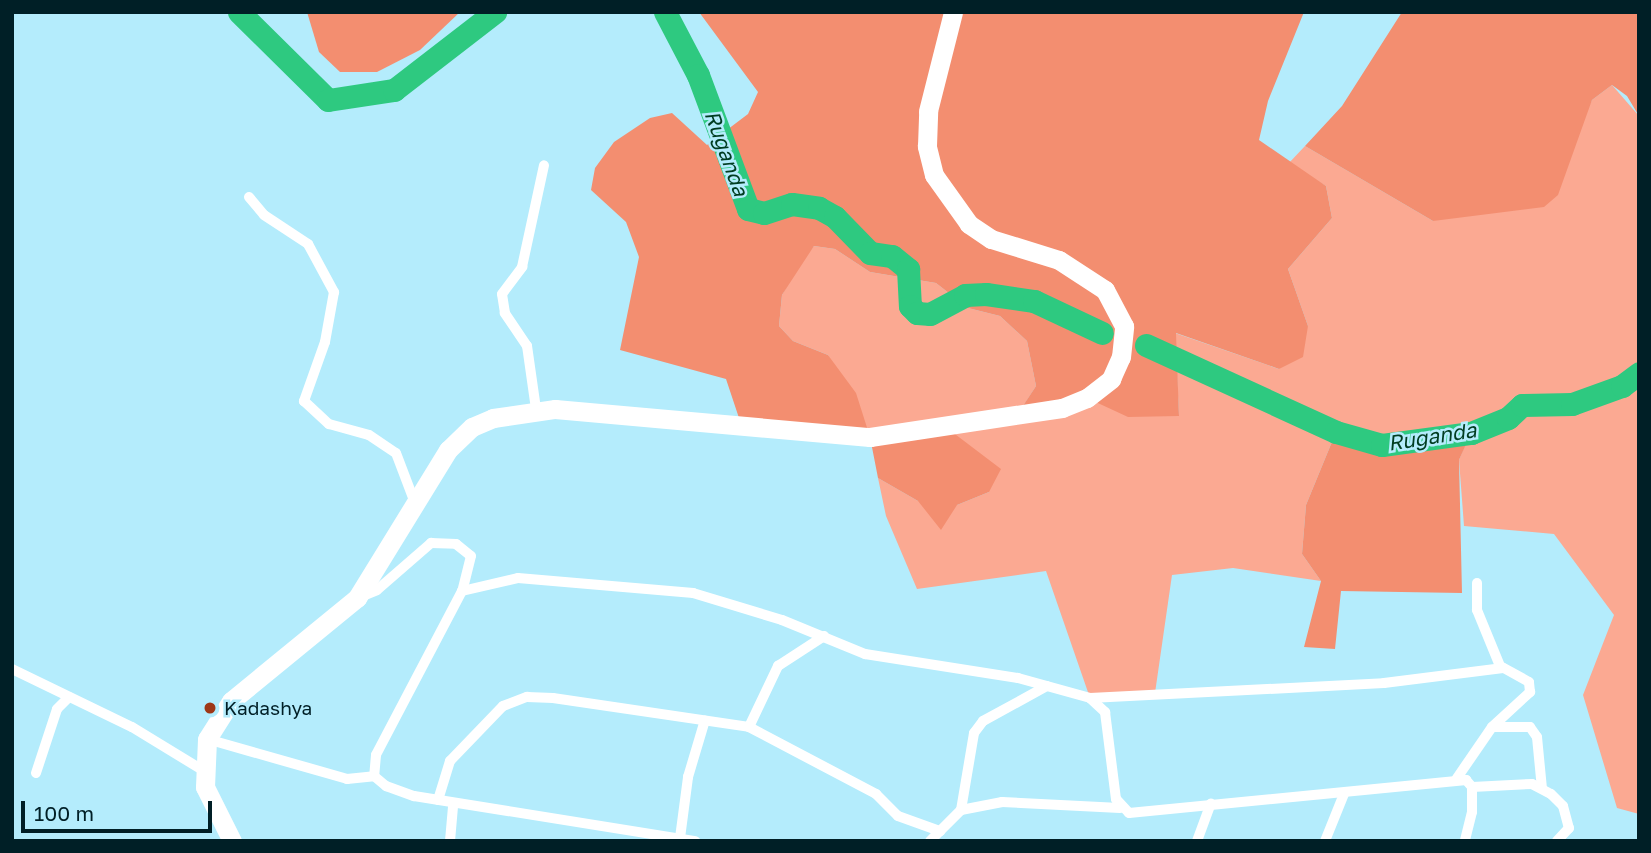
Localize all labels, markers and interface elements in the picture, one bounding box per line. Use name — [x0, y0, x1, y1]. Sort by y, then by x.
water label: Ruganda — [700, 107, 754, 199]
water label: Ruganda — [1386, 417, 1478, 455]
place label: Kadashya — [224, 697, 312, 719]
marker: Kadashya — [202, 700, 218, 716]
scale bar — [24, 786, 215, 830]
text: 100 m — [34, 800, 94, 826]

